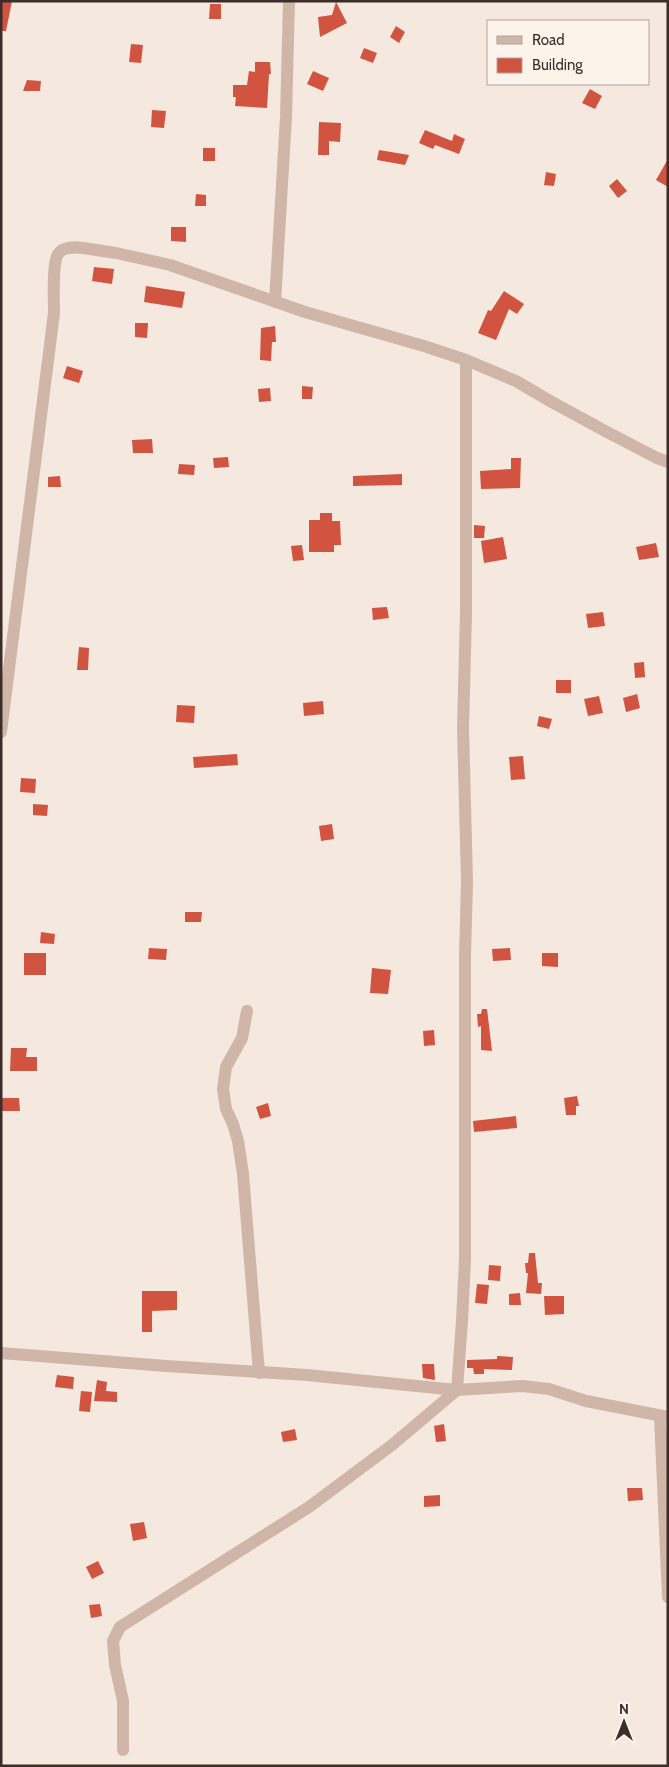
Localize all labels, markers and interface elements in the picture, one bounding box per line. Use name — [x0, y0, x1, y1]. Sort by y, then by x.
legend — [487, 20, 649, 85]
text: Road — [532, 31, 565, 49]
text: Building — [532, 56, 583, 74]
north arrow — [599, 1697, 649, 1747]
text: N — [619, 1700, 629, 1718]

